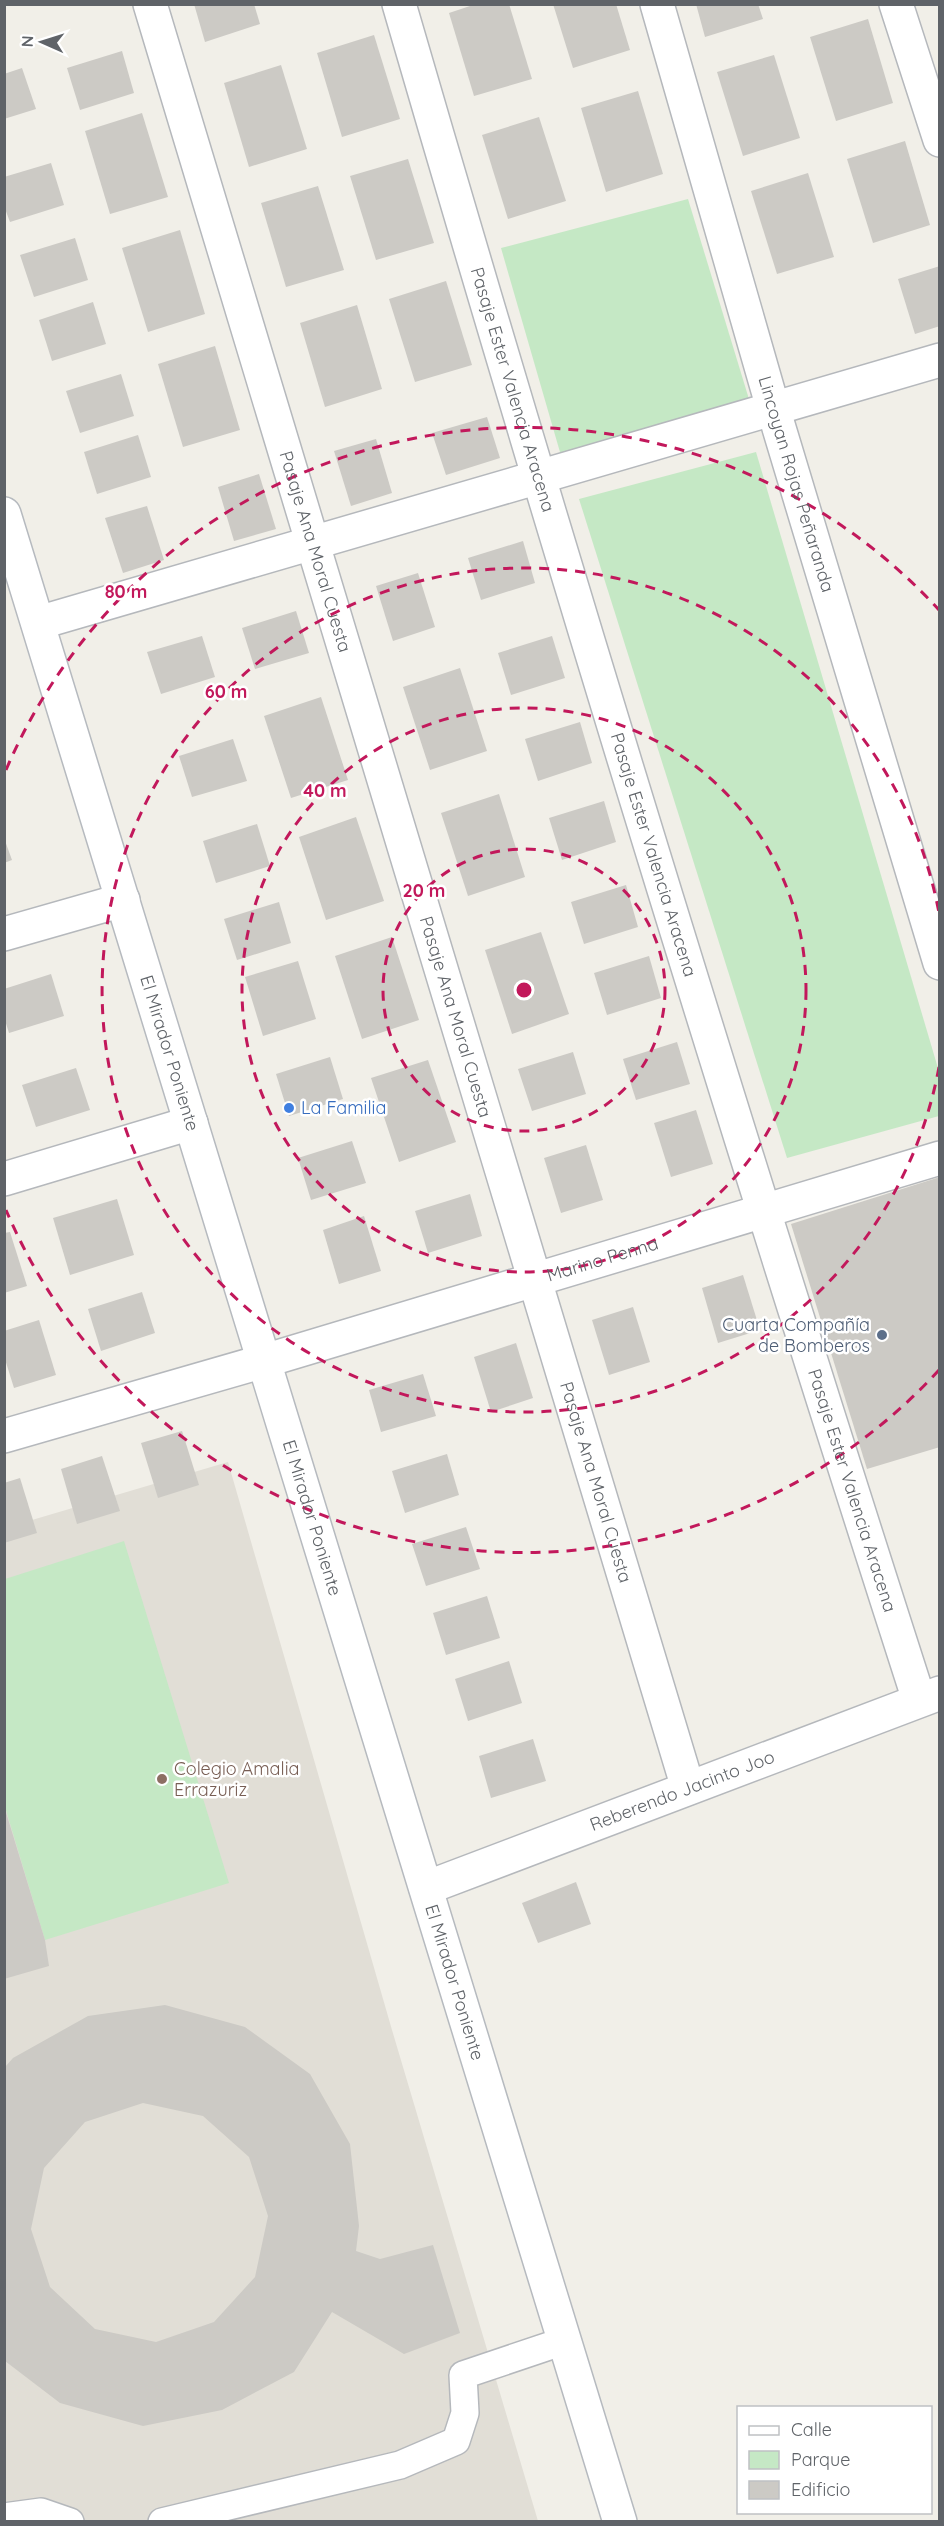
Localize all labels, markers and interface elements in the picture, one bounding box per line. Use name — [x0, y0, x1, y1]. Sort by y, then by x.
north arrow — [12, 12, 72, 72]
text: N — [17, 35, 37, 48]
street label: Pasaje Ester Valencia Aracena — [466, 264, 560, 515]
street label: Lincoyan Rojas Peñaranda — [753, 373, 840, 595]
street label: Pasaje Ana Moral Cuesta — [274, 448, 357, 655]
text: 80 m — [105, 580, 147, 603]
text: 60 m — [205, 680, 247, 703]
street label: Pasaje Ester Valencia Aracena — [606, 730, 702, 979]
text: 40 m — [303, 779, 347, 802]
text: 20 m — [403, 879, 445, 902]
street label: Pasaje Ana Moral Cuesta — [415, 913, 497, 1120]
street label: El Mirador Poniente — [135, 972, 205, 1134]
centre of rings — [514, 980, 534, 1000]
place label: La Familia — [301, 1096, 386, 1119]
marker: La Familia — [282, 1101, 296, 1115]
street label: Marino Penna — [544, 1231, 661, 1286]
place label: Cuarta Compañía de Bomberos — [722, 1313, 870, 1357]
marker: Cuarta Compañía de Bomberos — [875, 1328, 889, 1342]
street label: Pasaje Ester Valencia Aracena — [803, 1366, 902, 1615]
street label: Pasaje Ana Moral Cuesta — [555, 1379, 637, 1586]
street label: El Mirador Poniente — [278, 1437, 347, 1598]
street label: Reberendo Jacinto Joo — [586, 1745, 778, 1836]
place label: Colegio Amalia Errazuriz — [174, 1757, 299, 1801]
marker: Colegio Amalia Errazuriz — [155, 1772, 169, 1786]
street label: El Mirador Poniente — [420, 1902, 490, 2063]
legend — [737, 2406, 932, 2514]
text: Calle — [791, 2418, 832, 2441]
text: Parque — [791, 2448, 850, 2471]
text: Edificio — [791, 2478, 850, 2501]

